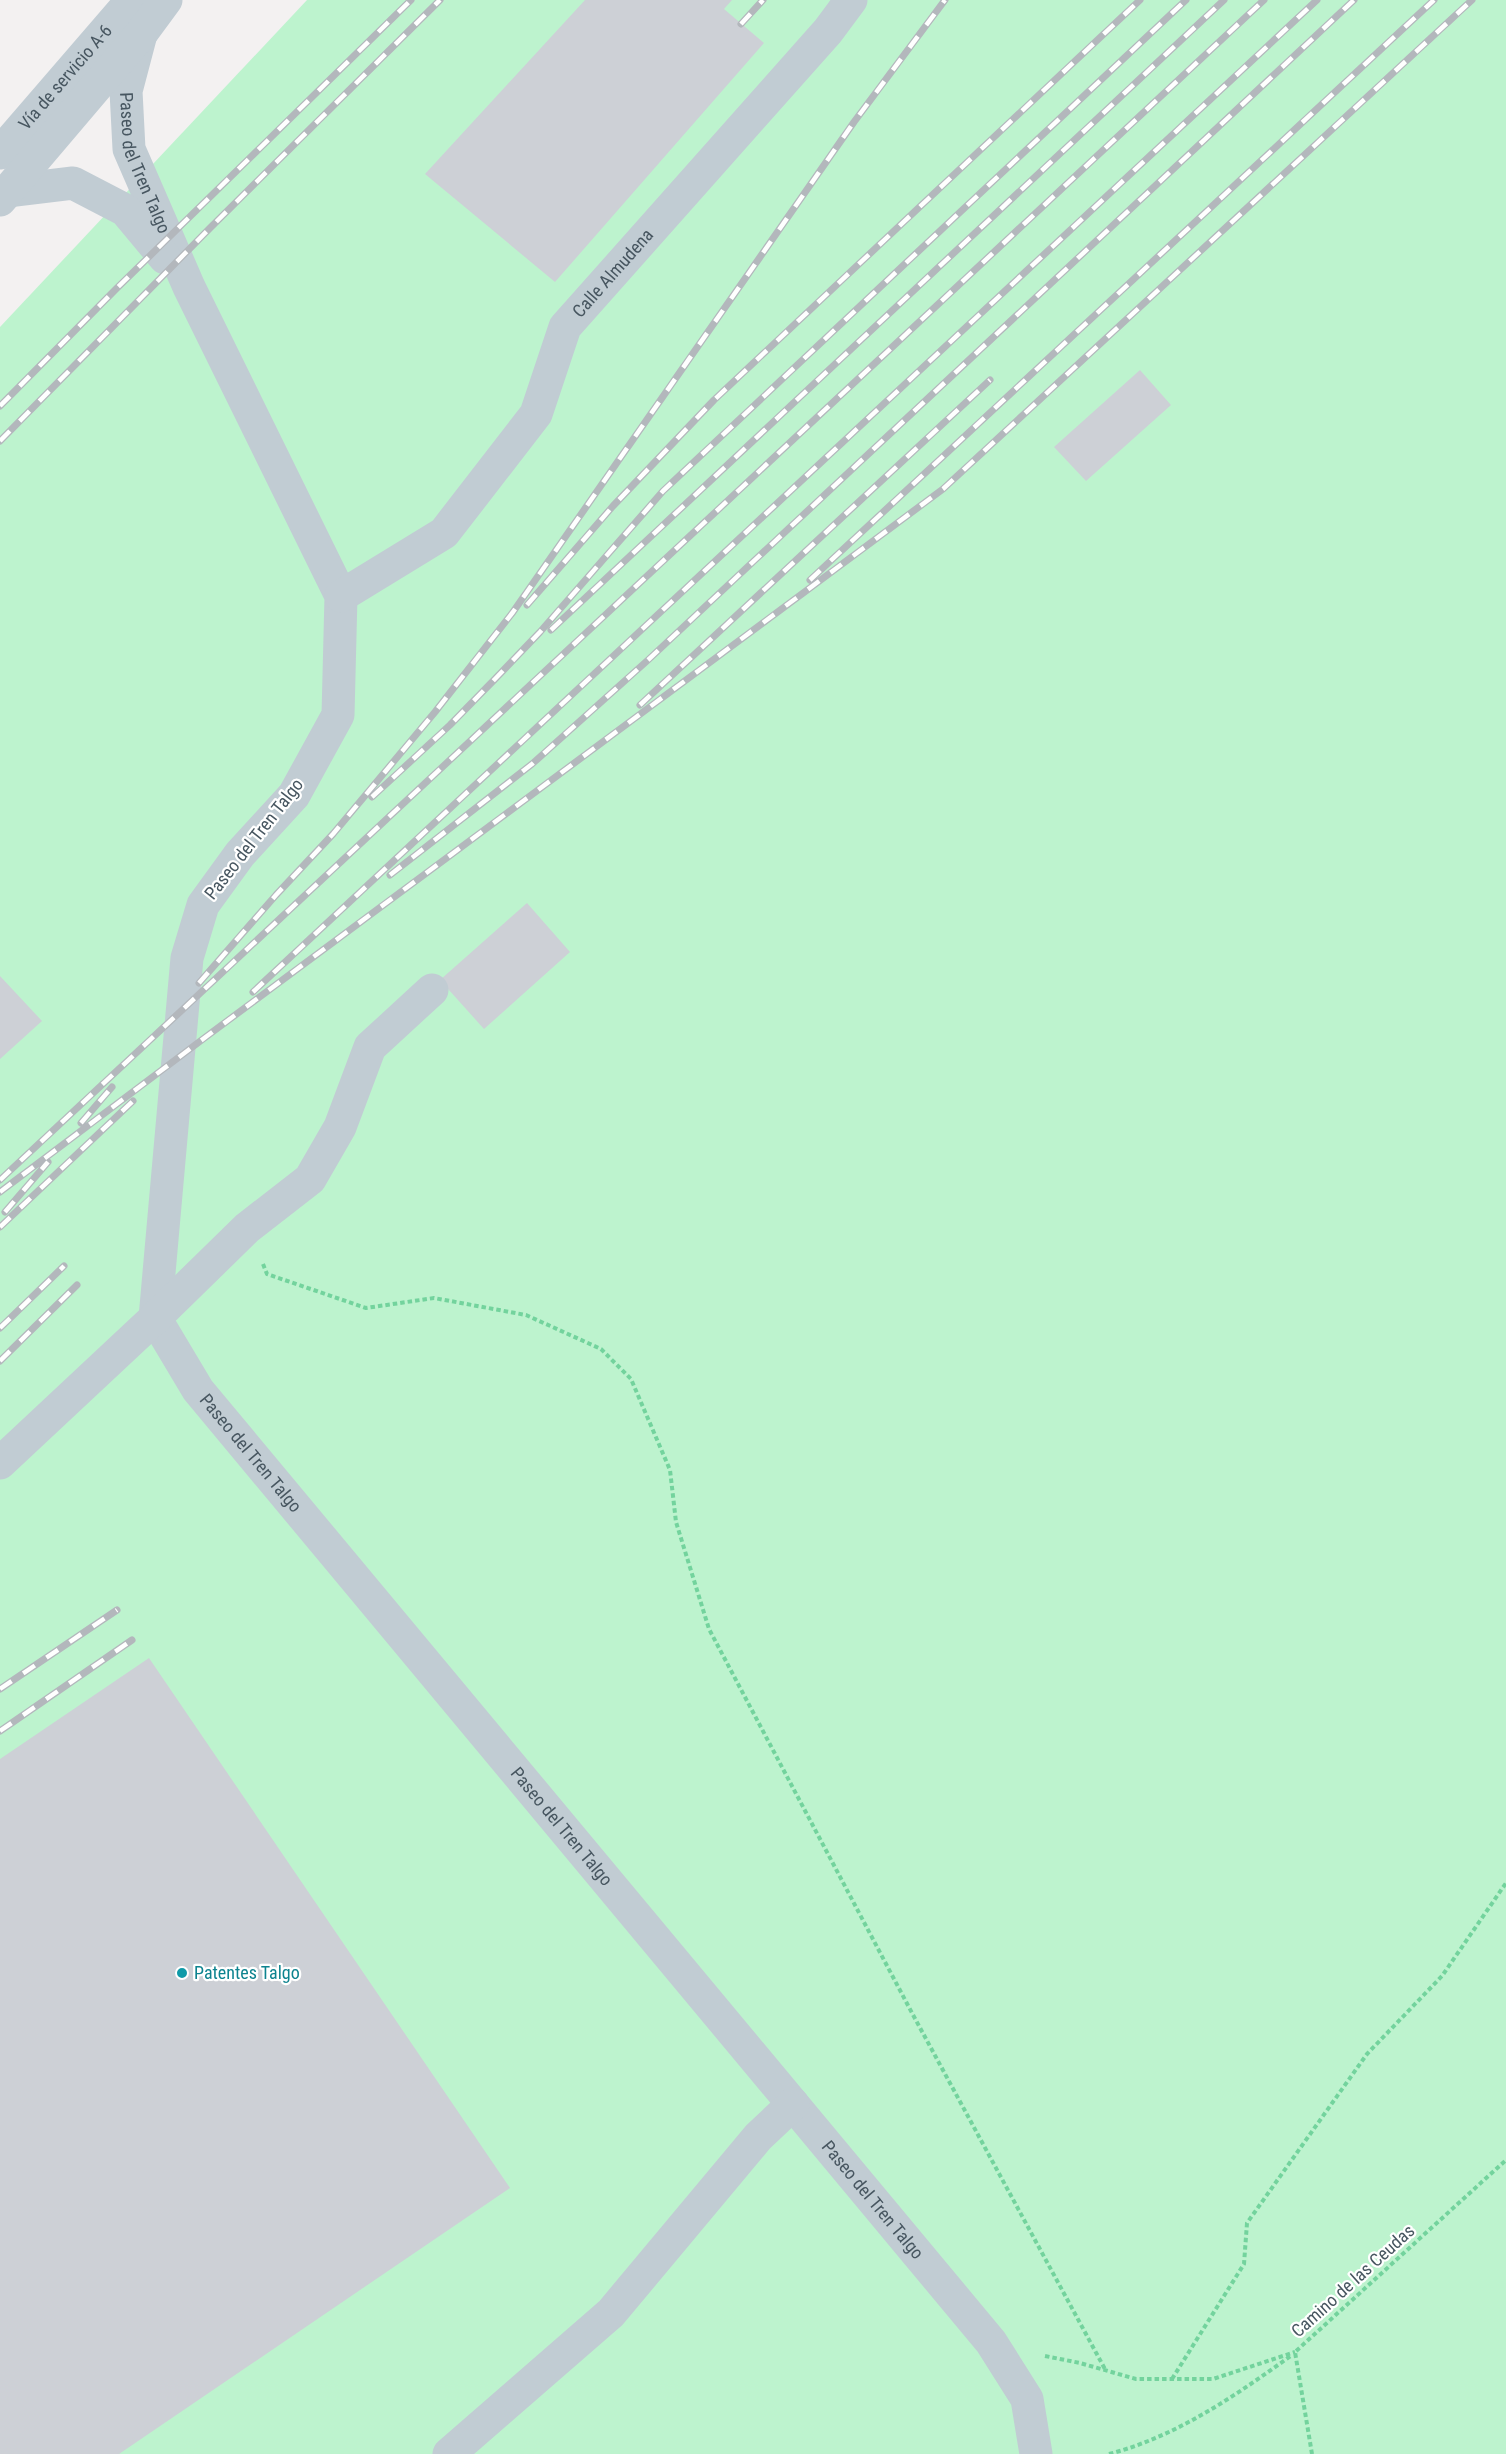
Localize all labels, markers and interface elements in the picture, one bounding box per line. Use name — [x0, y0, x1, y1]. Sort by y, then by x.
street label: Vía de servicio A-6 — [14, 20, 116, 134]
street label: Paseo del Tren Talgo — [116, 92, 175, 236]
street label: Calle Almudena — [568, 224, 657, 321]
street label: Paseo del Tren Talgo — [200, 774, 307, 903]
street label: Paseo del Tren Talgo — [196, 1389, 306, 1516]
street label: Paseo del Tren Talgo — [507, 1763, 617, 1890]
place label: Patentes Talgo — [194, 1962, 300, 1983]
marker: Patentes Talgo — [175, 1966, 189, 1980]
street label: Paseo del Tren Talgo — [818, 2136, 928, 2263]
street label: Camino de las Ceudas — [1287, 2220, 1418, 2341]

